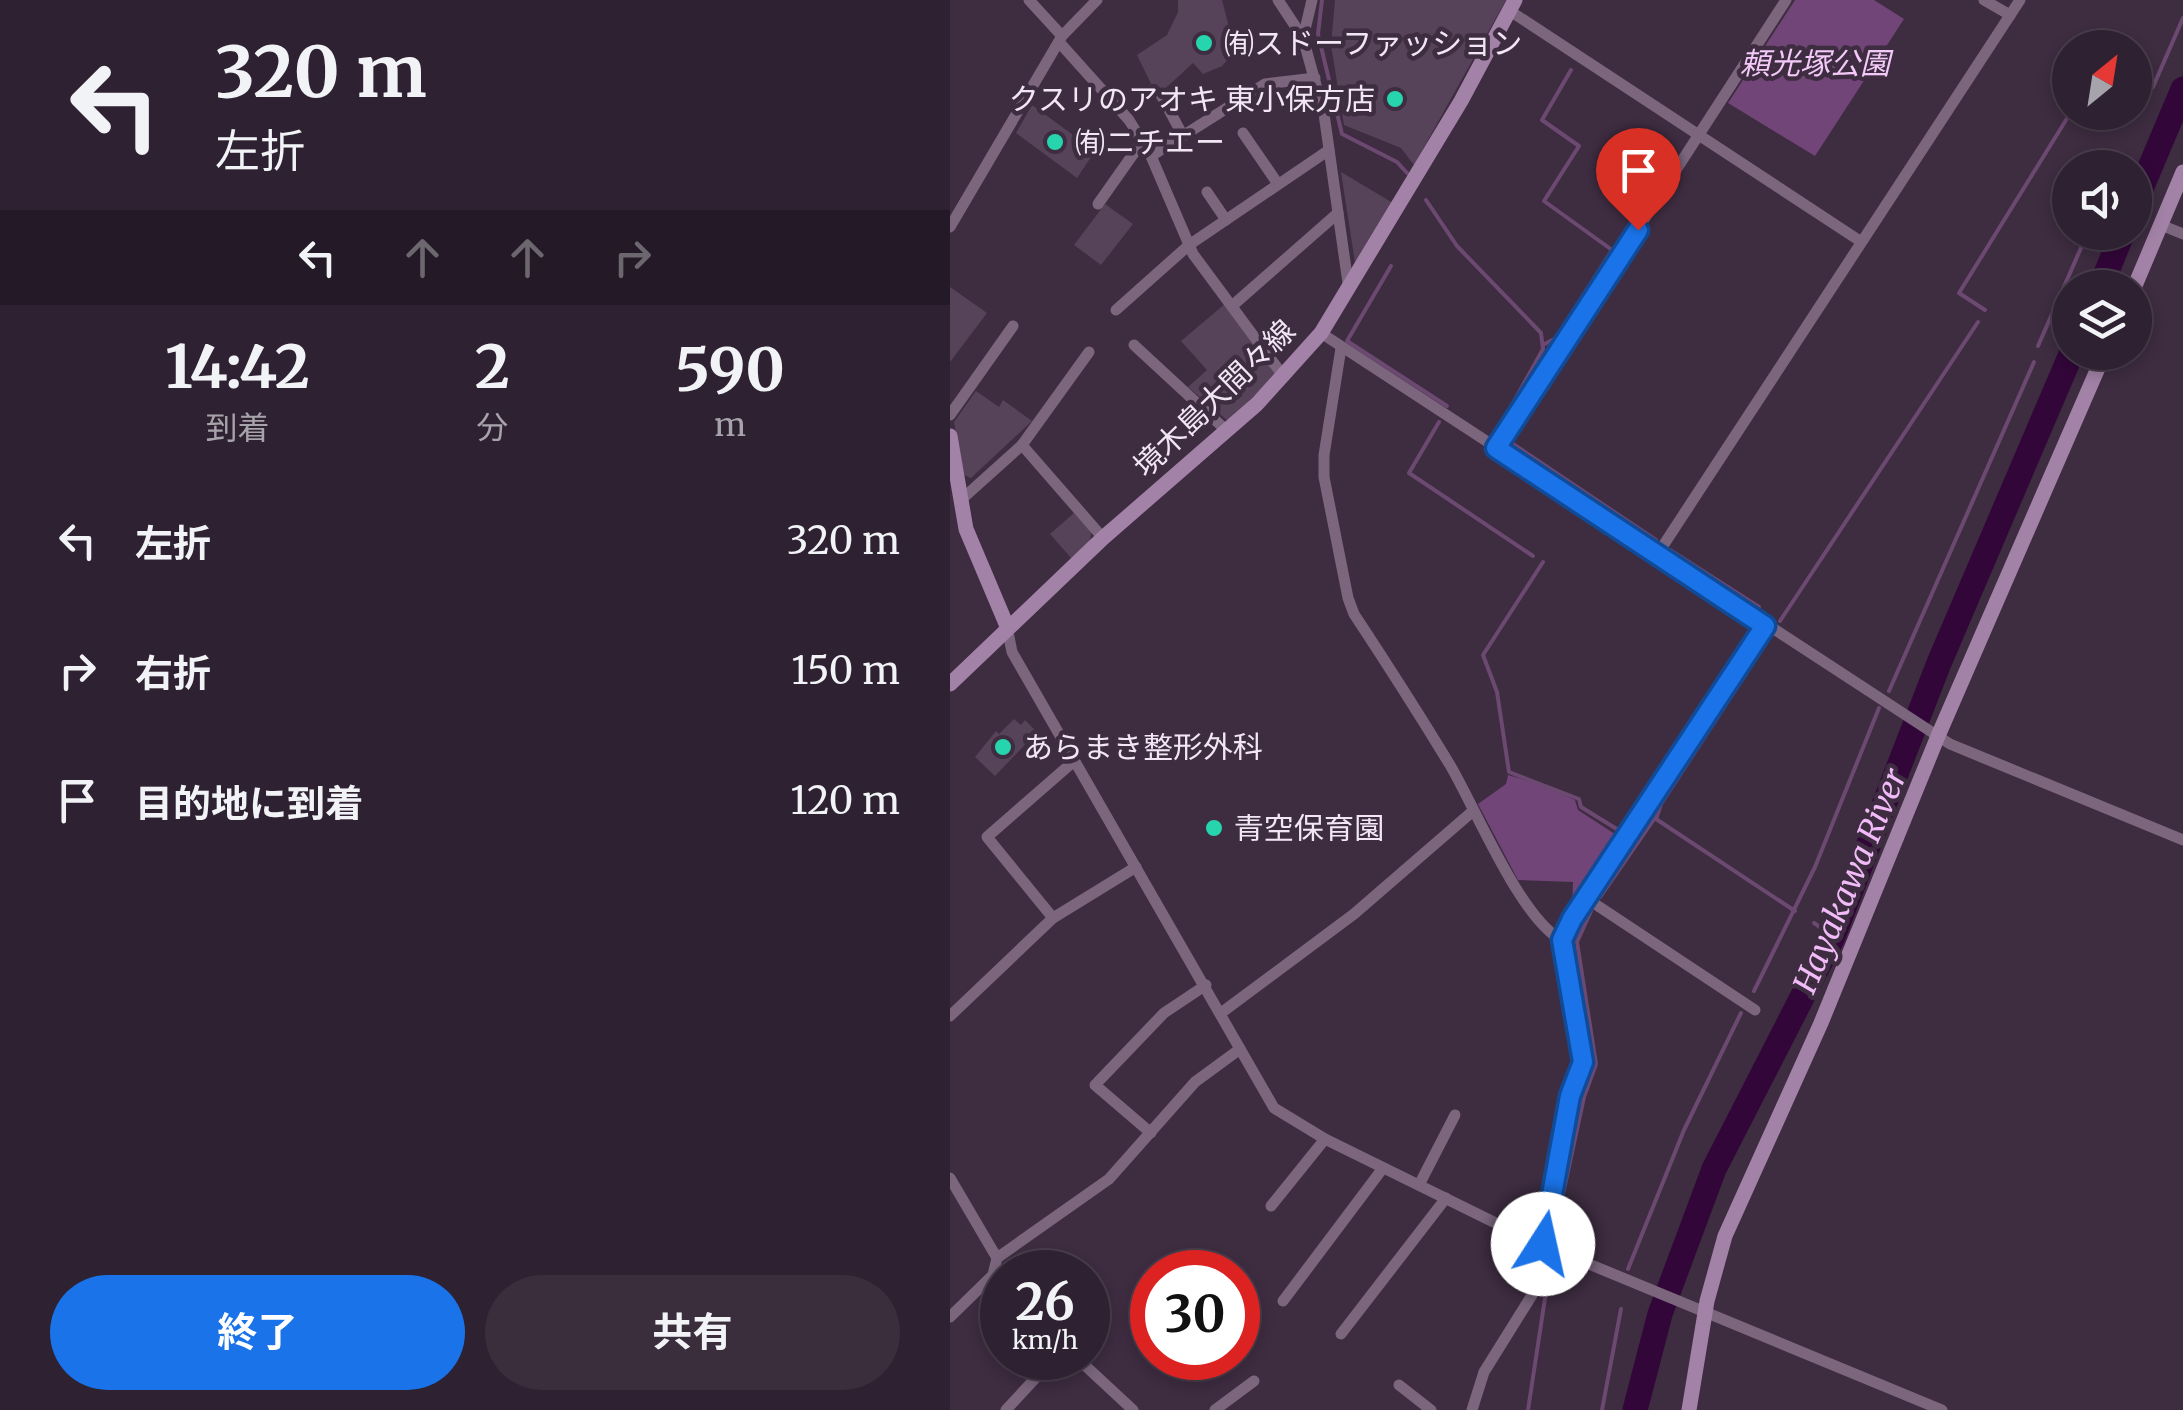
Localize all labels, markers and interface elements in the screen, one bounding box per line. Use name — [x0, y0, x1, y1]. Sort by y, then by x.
place label: ㈲スドーファッション — [1224, 24, 1522, 62]
text: 320 m — [215, 28, 427, 116]
north arrow — [2052, 30, 2152, 130]
map controls — [2052, 30, 2152, 370]
marker: ㈲スドーファッション — [1193, 32, 1215, 54]
icon: left — [50, 40, 180, 170]
park label: 頼光塚公園 — [1740, 44, 1894, 82]
place label: クスリのアオキ 東小保方店 — [1009, 80, 1375, 118]
marker: クスリのアオキ 東小保方店 — [1384, 88, 1406, 110]
text: 左折 — [215, 123, 305, 179]
place label: ㈲ニチエー — [1075, 123, 1225, 161]
pin — [1596, 128, 1681, 231]
marker: ㈲ニチエー — [1044, 131, 1066, 153]
icon: arrive — [1611, 143, 1666, 198]
button: sound — [2052, 150, 2152, 250]
icon: left — [290, 230, 345, 285]
icon: ahead — [395, 230, 450, 285]
icon: ahead — [500, 230, 555, 285]
icon: right — [605, 230, 660, 285]
button: layers — [2052, 270, 2152, 370]
street label: 境木島大間々線 — [1125, 311, 1303, 485]
text: 14:42 — [165, 329, 310, 404]
text: 2 — [475, 329, 510, 404]
text: 590 — [675, 332, 785, 407]
text: m — [714, 405, 746, 445]
text: 到着 — [205, 408, 269, 448]
text: 分 — [476, 408, 508, 448]
icon: left — [50, 513, 105, 568]
text: 320 m — [786, 517, 900, 564]
text: 左折 — [135, 520, 211, 567]
icon: right — [50, 643, 105, 698]
text: 150 m — [791, 647, 900, 694]
text: 右折 — [135, 650, 211, 697]
place label: あらまき整形外科 — [1023, 728, 1263, 766]
marker: あらまき整形外科 — [992, 736, 1014, 758]
water label: Hayakawa River — [1784, 762, 1916, 1000]
icon: arrive — [50, 773, 105, 828]
text: 120 m — [790, 777, 900, 824]
text: 目的地に到着 — [135, 780, 363, 827]
place label: 青空保育園 — [1234, 809, 1384, 847]
marker: 青空保育園 — [1203, 817, 1225, 839]
position arrow — [1491, 1192, 1595, 1296]
speed limit sign: 30 — [1130, 1250, 1260, 1380]
text: 26 — [1015, 1271, 1075, 1334]
button: 終了 — [50, 1275, 465, 1390]
button: 共有 — [485, 1275, 900, 1390]
text: km/h — [1012, 1324, 1078, 1356]

